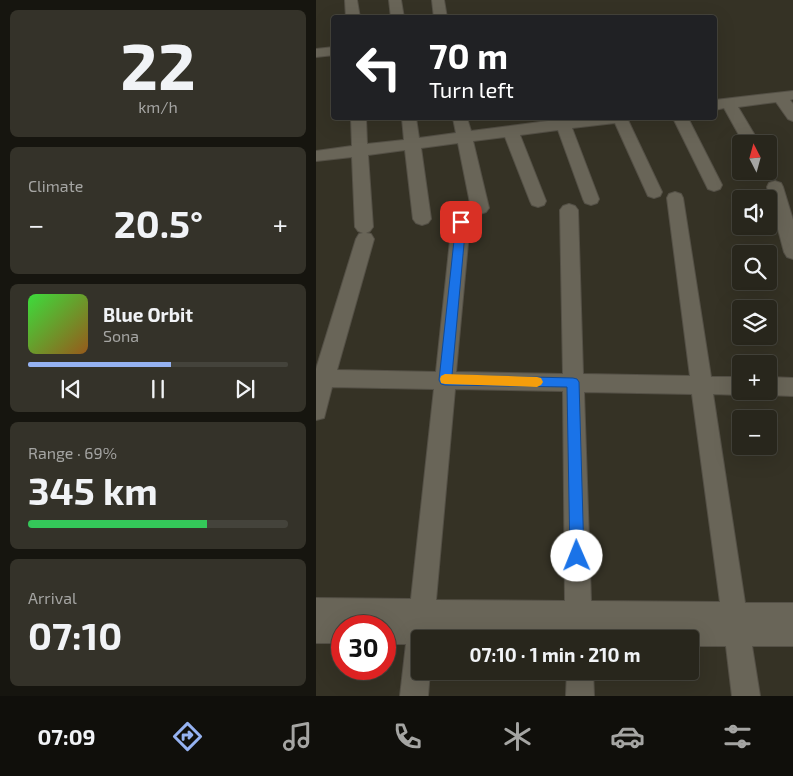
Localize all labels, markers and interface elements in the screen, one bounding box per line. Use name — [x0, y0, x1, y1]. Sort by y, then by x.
text: 22 — [120, 25, 196, 103]
text: 70 m — [429, 34, 508, 76]
icon: left — [346, 35, 411, 100]
text: Turn left — [429, 76, 514, 102]
text: km/h — [138, 97, 178, 116]
north arrow — [732, 135, 777, 180]
map controls — [732, 135, 777, 455]
text: Climate — [28, 176, 83, 195]
button: sound — [732, 190, 777, 235]
text: 20.5° — [114, 200, 203, 246]
pin — [440, 201, 482, 243]
text: − — [28, 207, 44, 241]
text: + — [273, 207, 288, 241]
icon: arrive — [447, 208, 475, 236]
button: search — [732, 245, 777, 290]
button: layers — [732, 300, 777, 345]
text: Blue Orbit — [103, 303, 193, 326]
text: Sona — [103, 326, 139, 345]
button: + — [732, 355, 777, 400]
icon: previous — [57, 375, 85, 403]
icon: pause — [144, 375, 172, 403]
icon: next — [231, 375, 259, 403]
button: − — [732, 410, 777, 455]
text: Range · 69% — [28, 443, 117, 462]
text: 345 km — [28, 467, 158, 513]
position arrow — [550, 529, 602, 581]
text: Arrival — [28, 588, 77, 607]
text: 07:10 — [28, 612, 122, 658]
speed limit sign: 30 — [331, 615, 396, 680]
text: 07:10 · 1 min · 210 m — [470, 643, 640, 666]
icon: directions — [170, 719, 205, 754]
icon: music — [280, 719, 315, 754]
icon: phone — [390, 719, 425, 754]
icon: climate — [500, 719, 535, 754]
icon: car — [610, 719, 645, 754]
icon: filters — [720, 719, 755, 754]
text: 07:09 — [37, 723, 96, 749]

